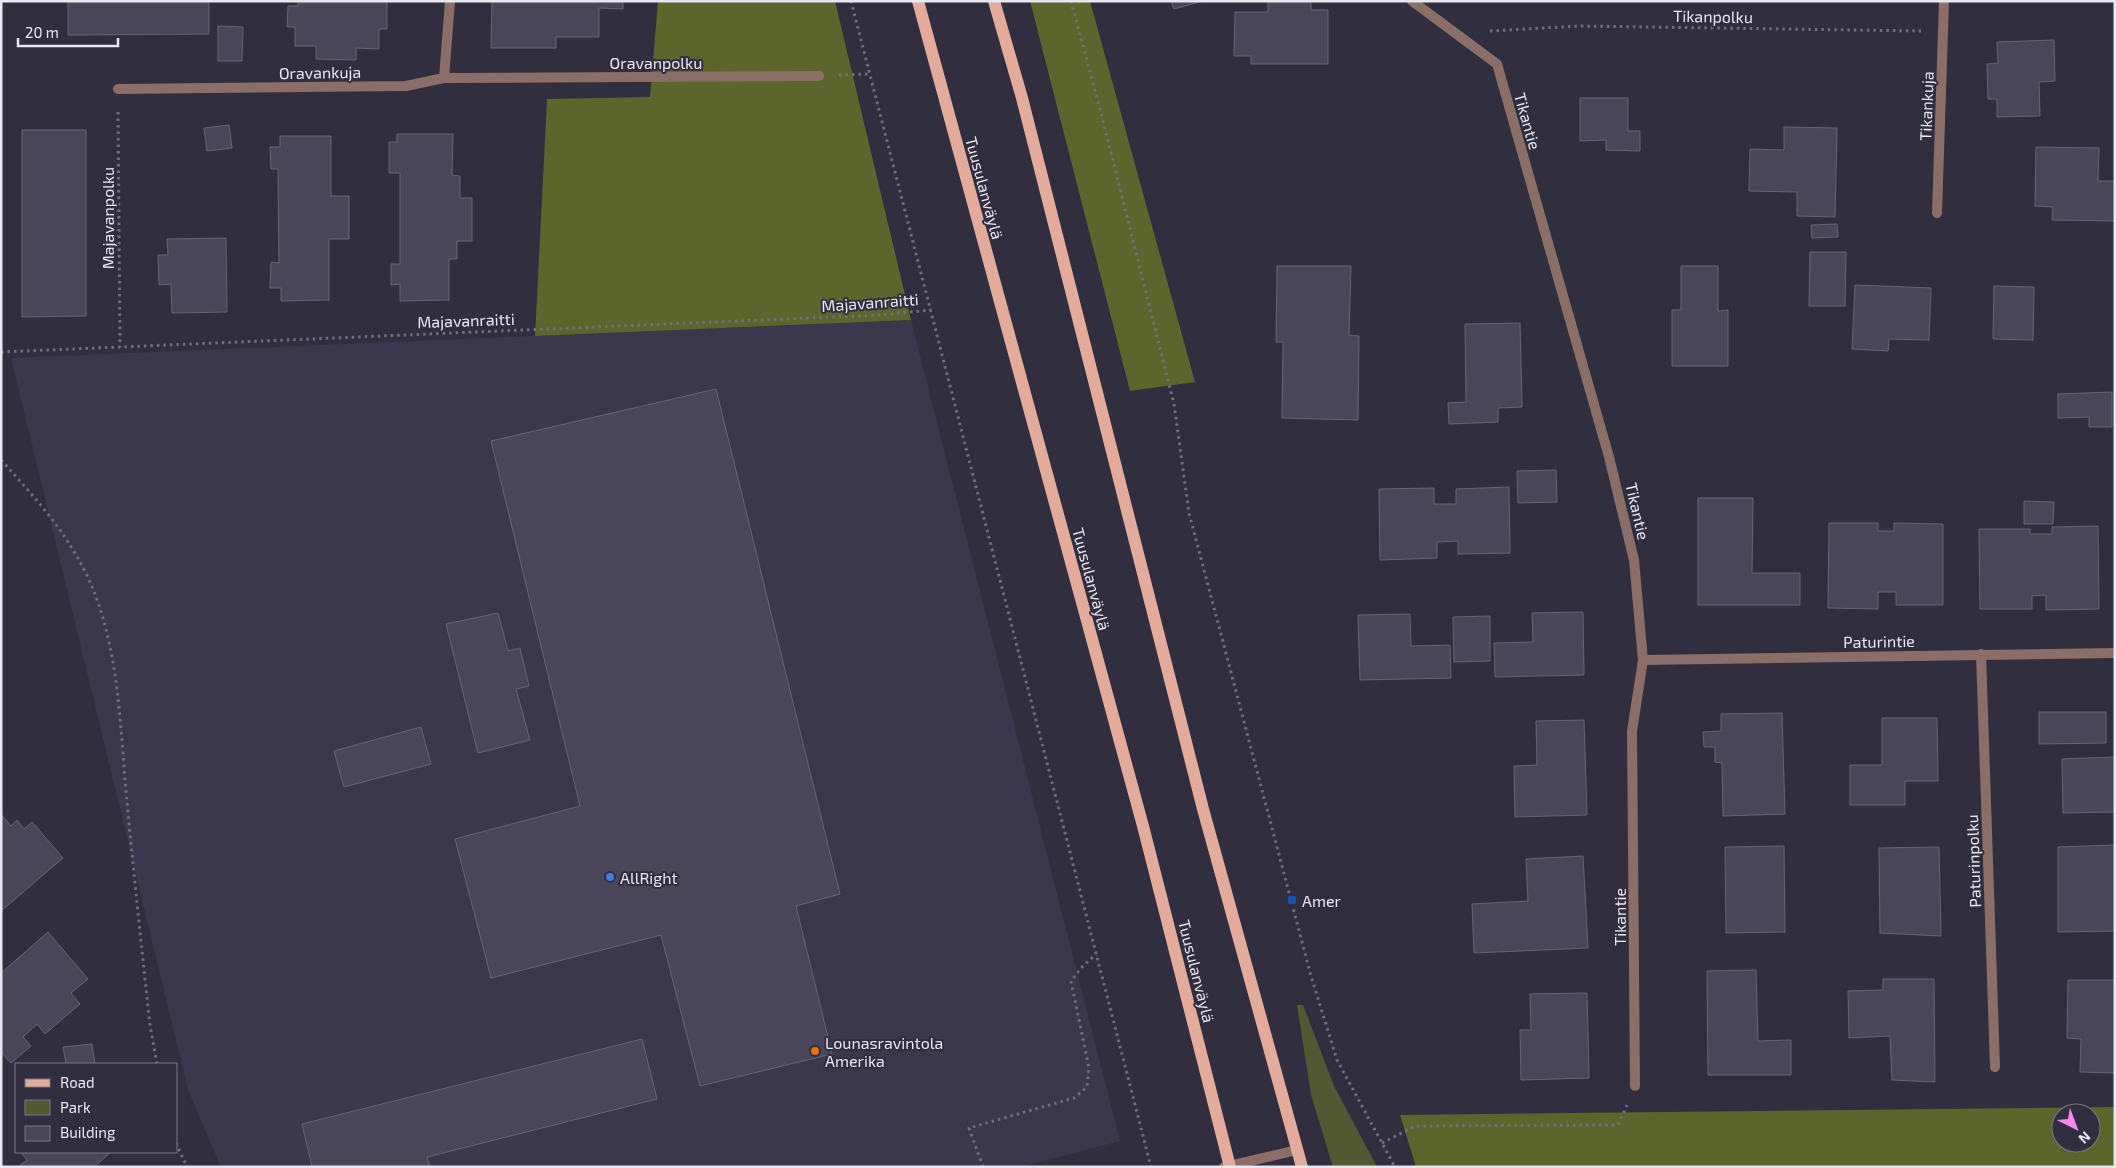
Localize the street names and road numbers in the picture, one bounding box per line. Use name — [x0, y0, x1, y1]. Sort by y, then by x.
street label: Tikanpolku — [1673, 6, 1753, 26]
street label: Oravanpolku — [610, 53, 702, 72]
street label: Oravankuja — [279, 62, 361, 83]
street label: Tikankuja — [1915, 71, 1938, 141]
street label: Tikantie — [1511, 90, 1545, 152]
street label: Tuusulanväylä — [962, 135, 1008, 241]
street label: Majavanpolku — [98, 167, 118, 269]
street label: Majavanraitti — [821, 289, 919, 316]
street label: Majavanraitti — [417, 309, 515, 332]
street label: Tikantie — [1622, 481, 1654, 541]
street label: Tuusulanväylä — [1069, 526, 1115, 632]
street label: Paturintie — [1843, 631, 1915, 651]
street label: Paturinpolku — [1962, 814, 1984, 908]
street label: Tikantie — [1610, 888, 1629, 946]
street label: Tuusulanväylä — [1175, 918, 1219, 1024]

